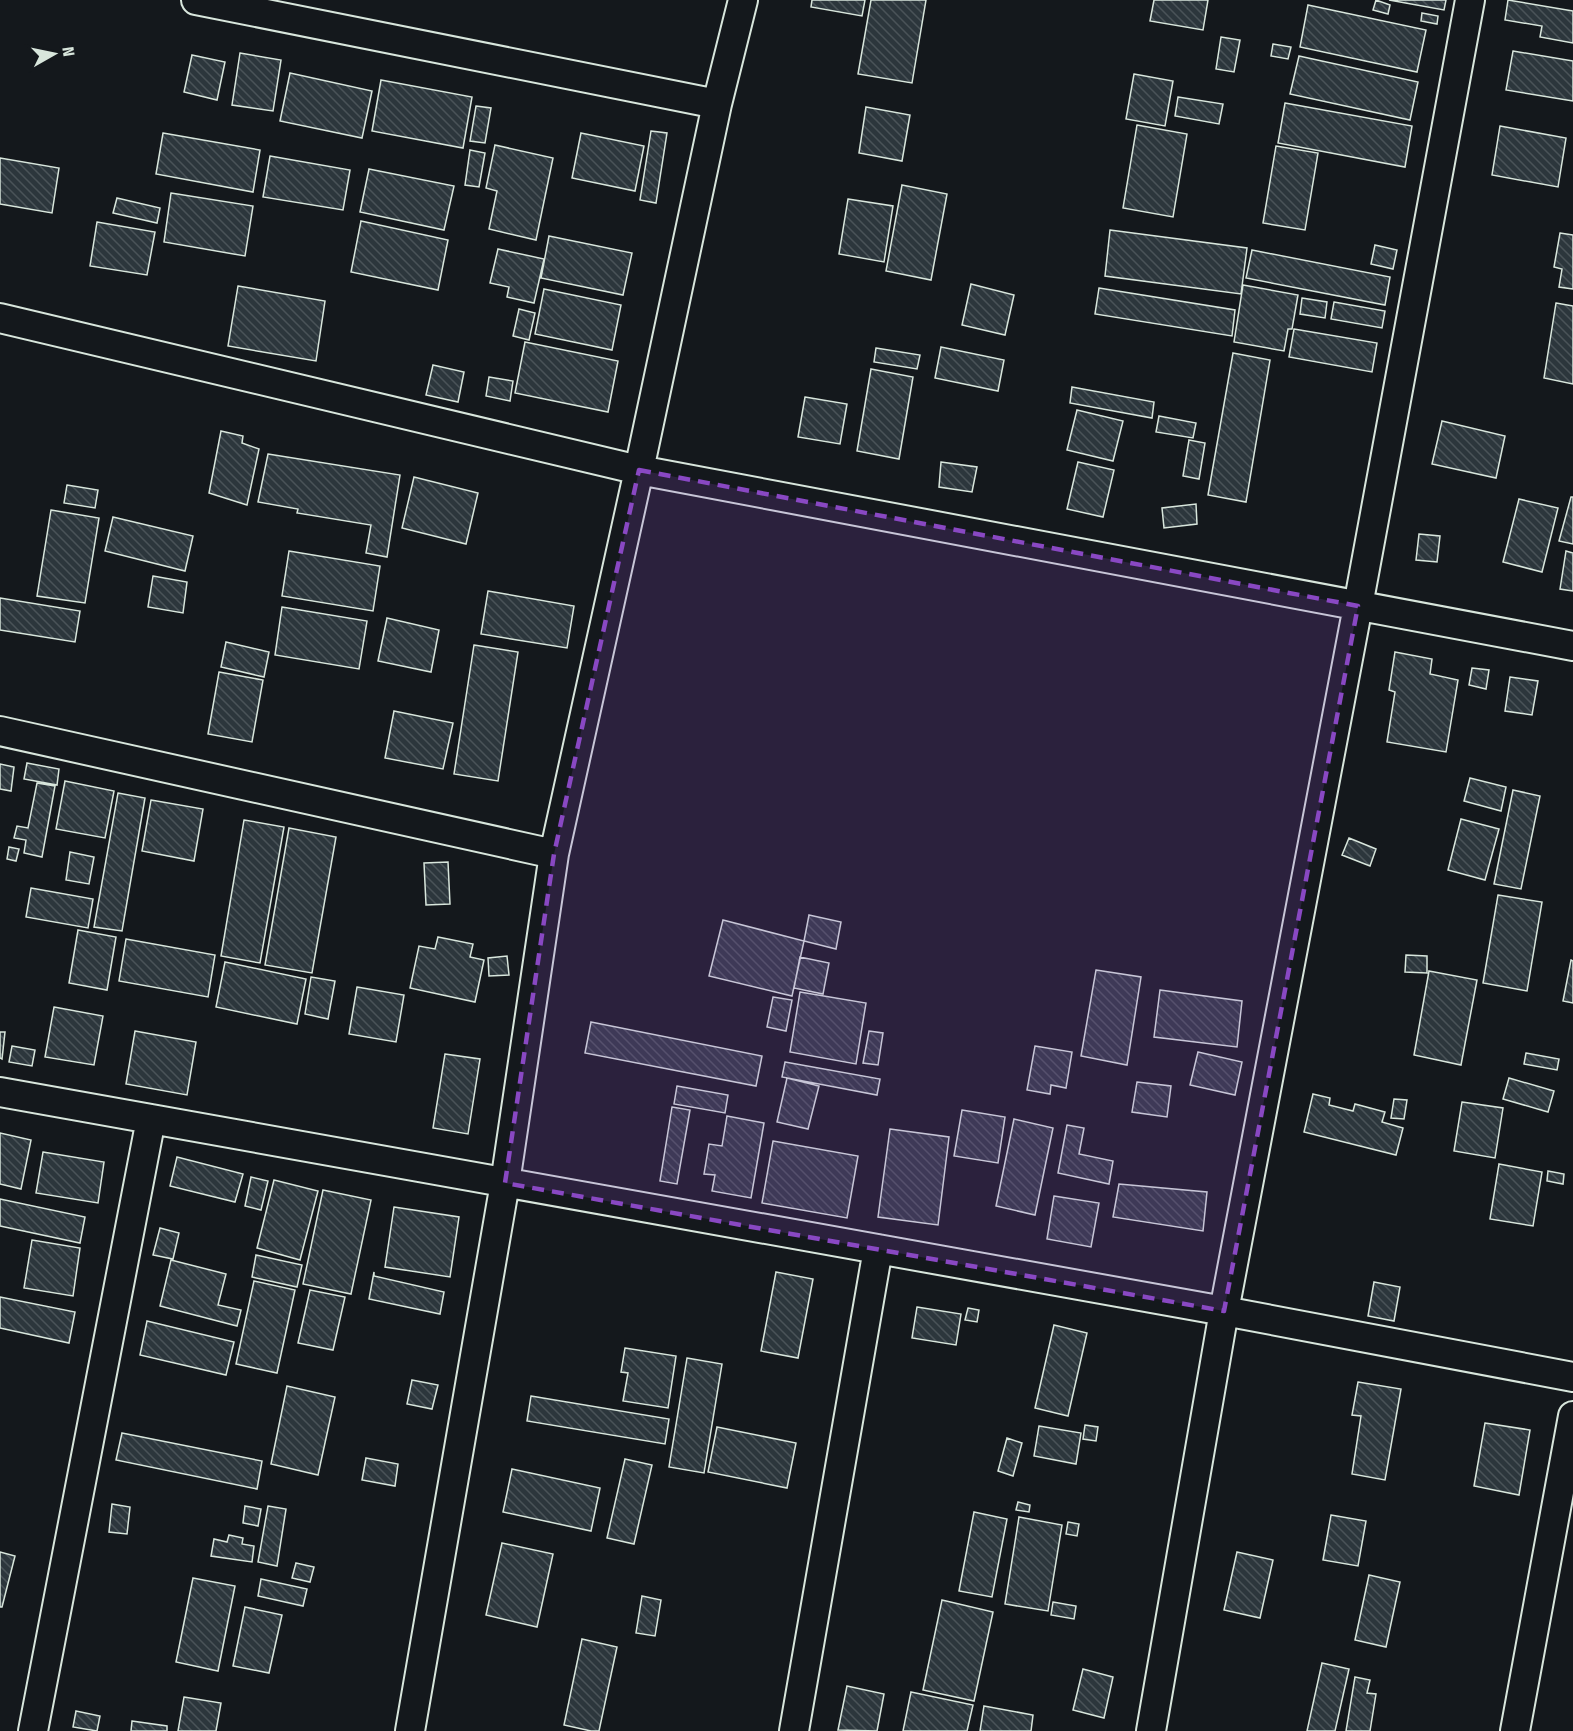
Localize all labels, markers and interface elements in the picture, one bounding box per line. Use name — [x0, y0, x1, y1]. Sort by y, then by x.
north arrow — [24, 24, 84, 84]
text: N — [58, 46, 78, 58]

